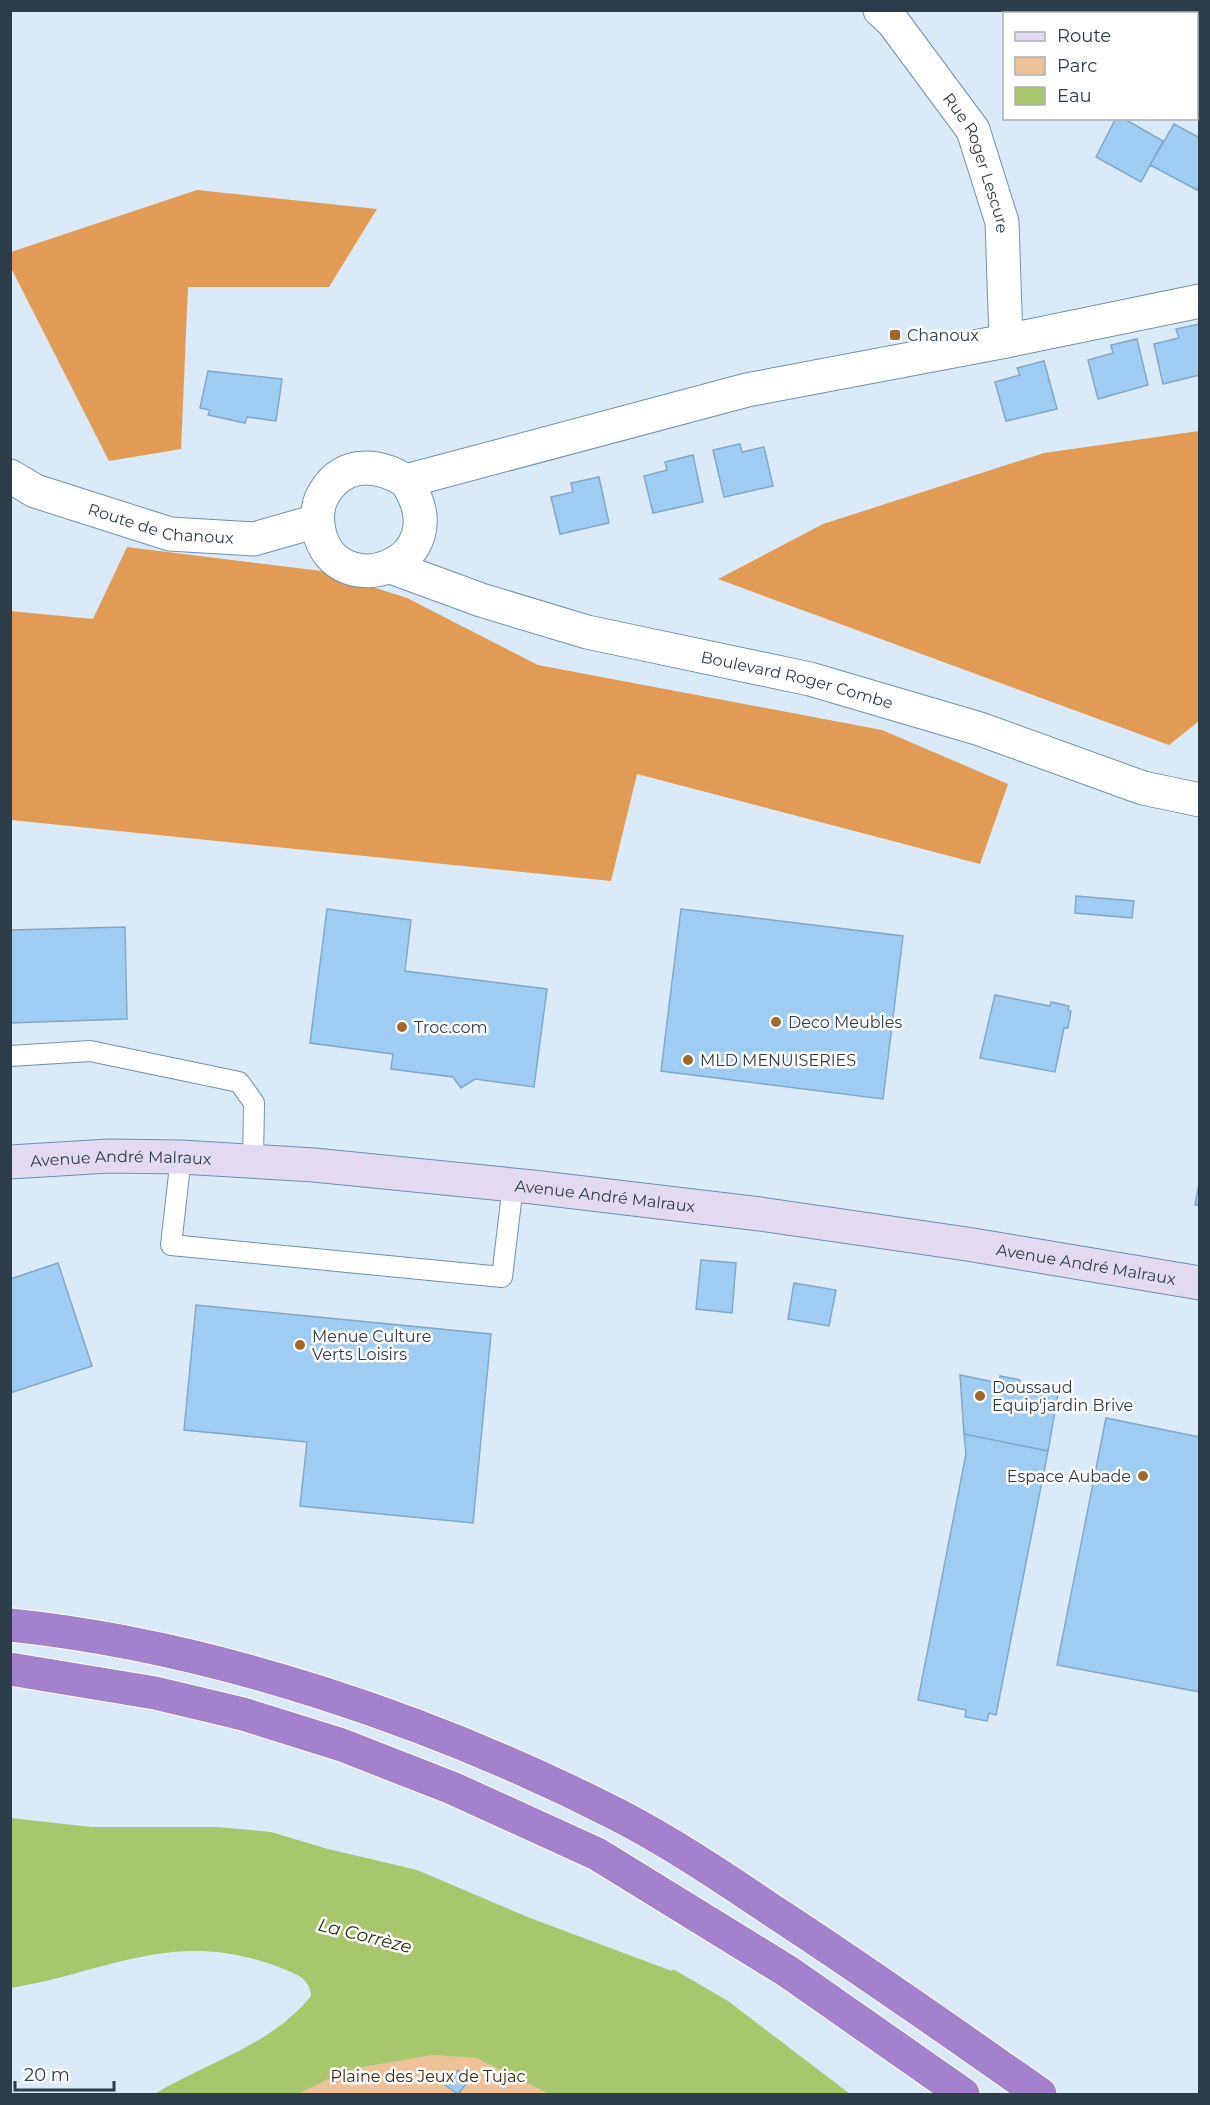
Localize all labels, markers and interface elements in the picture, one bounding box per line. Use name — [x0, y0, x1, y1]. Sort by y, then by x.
legend — [1003, 12, 1198, 120]
text: Route — [1057, 25, 1111, 47]
text: Parc — [1057, 55, 1097, 77]
text: Eau — [1057, 85, 1092, 107]
street label: Rue Roger Lescure — [939, 89, 1012, 234]
place label: Chanoux — [907, 326, 979, 345]
marker: Chanoux — [888, 328, 902, 342]
street label: Route de Chanoux — [86, 499, 235, 547]
street label: Boulevard Roger Combe — [699, 647, 895, 712]
place label: Deco Meubles — [788, 1013, 902, 1032]
marker: Deco Meubles — [769, 1015, 783, 1029]
place label: Troc.com — [414, 1018, 488, 1037]
marker: Troc.com — [395, 1020, 409, 1034]
place label: MLD MENUISERIES — [700, 1051, 856, 1070]
marker: MLD MENUISERIES — [681, 1053, 695, 1067]
street label: Avenue André Malraux — [30, 1146, 213, 1170]
street label: Avenue André Malraux — [514, 1176, 697, 1216]
street label: Avenue André Malraux — [995, 1240, 1178, 1288]
place label: Menue Culture Verts Loisirs — [312, 1327, 431, 1364]
marker: Menue Culture Verts Loisirs — [293, 1338, 307, 1352]
place label: Doussaud Equip'jardin Brive — [992, 1378, 1133, 1415]
marker: Doussaud Equip'jardin Brive — [973, 1389, 987, 1403]
place label: Espace Aubade — [1007, 1467, 1131, 1486]
marker: Espace Aubade — [1136, 1469, 1150, 1483]
water label: La Corrèze — [316, 1914, 414, 1958]
scale bar — [15, 2054, 114, 2092]
text: 20 m — [24, 2064, 70, 2086]
park label: Plaine des Jeux de Tujac — [330, 2067, 526, 2086]

